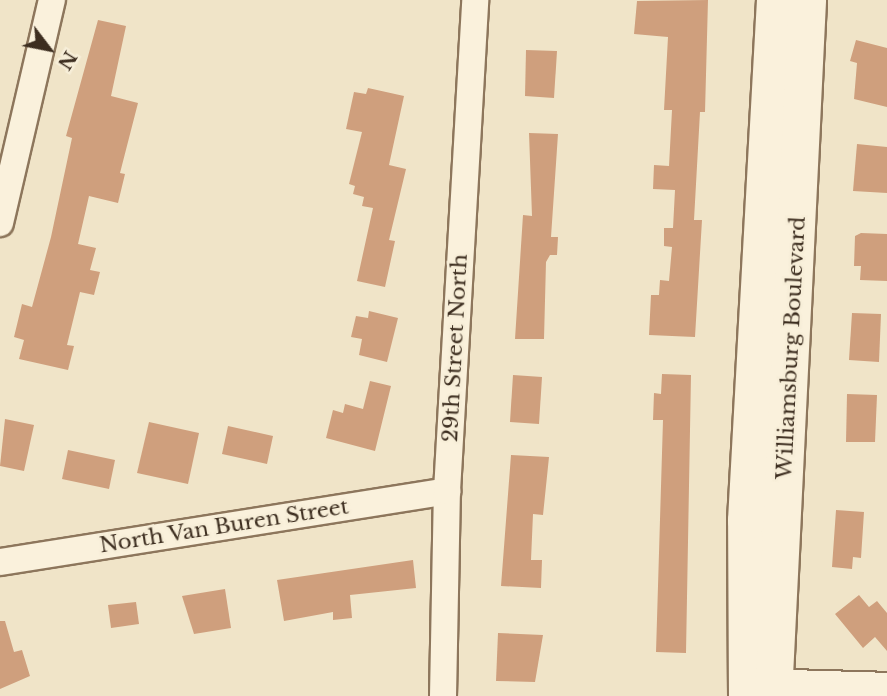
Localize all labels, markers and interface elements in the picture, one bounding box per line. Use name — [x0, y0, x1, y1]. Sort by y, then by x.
north arrow — [14, 14, 84, 84]
text: N — [53, 47, 82, 74]
street label: Williamsburg Boulevard — [772, 216, 810, 480]
street label: 29th Street North — [437, 253, 473, 443]
street label: North Van Buren Street — [97, 494, 351, 558]

